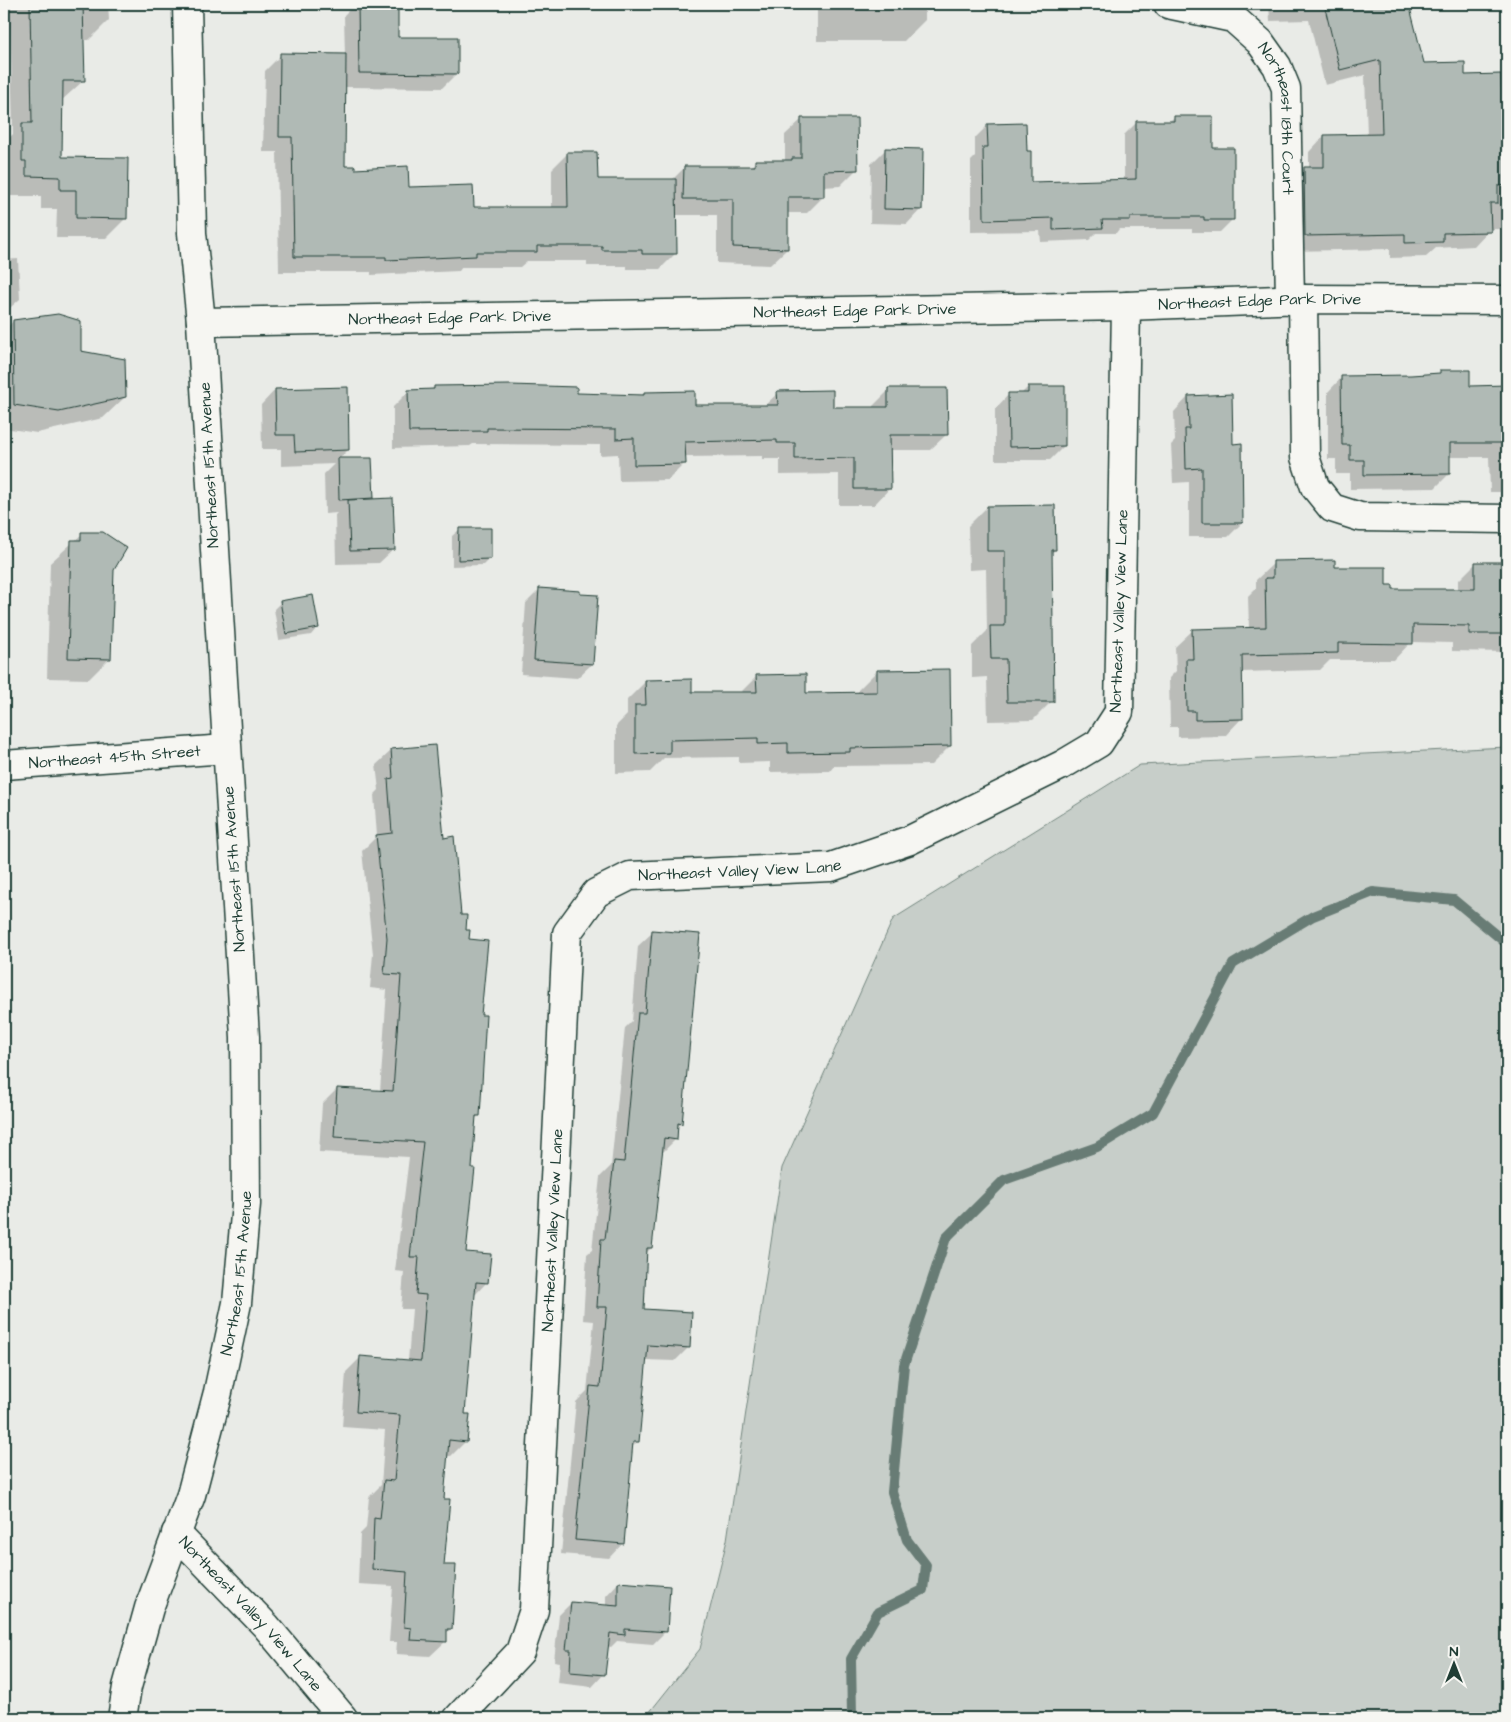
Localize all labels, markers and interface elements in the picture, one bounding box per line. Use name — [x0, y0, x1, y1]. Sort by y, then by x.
street label: Northeast 18th Court — [1253, 38, 1299, 195]
street label: Northeast Edge Park Drive — [1158, 288, 1362, 316]
street label: Northeast Edge Park Drive — [753, 298, 957, 323]
street label: Northeast Edge Park Drive — [348, 305, 552, 330]
street label: Northeast 15th Avenue — [194, 381, 224, 549]
street label: Northeast Valley View Lane — [1104, 509, 1135, 713]
street label: Northeast 45th Street — [28, 740, 202, 774]
street label: Northeast 15th Avenue — [217, 785, 251, 953]
street label: Northeast Valley View Lane — [638, 853, 845, 887]
street label: Northeast Valley View Lane — [537, 1128, 568, 1332]
street label: Northeast 15th Avenue — [215, 1190, 257, 1358]
street label: Northeast Valley View Lane — [174, 1531, 327, 1696]
north arrow — [1428, 1640, 1478, 1690]
text: N — [1450, 1642, 1459, 1662]

